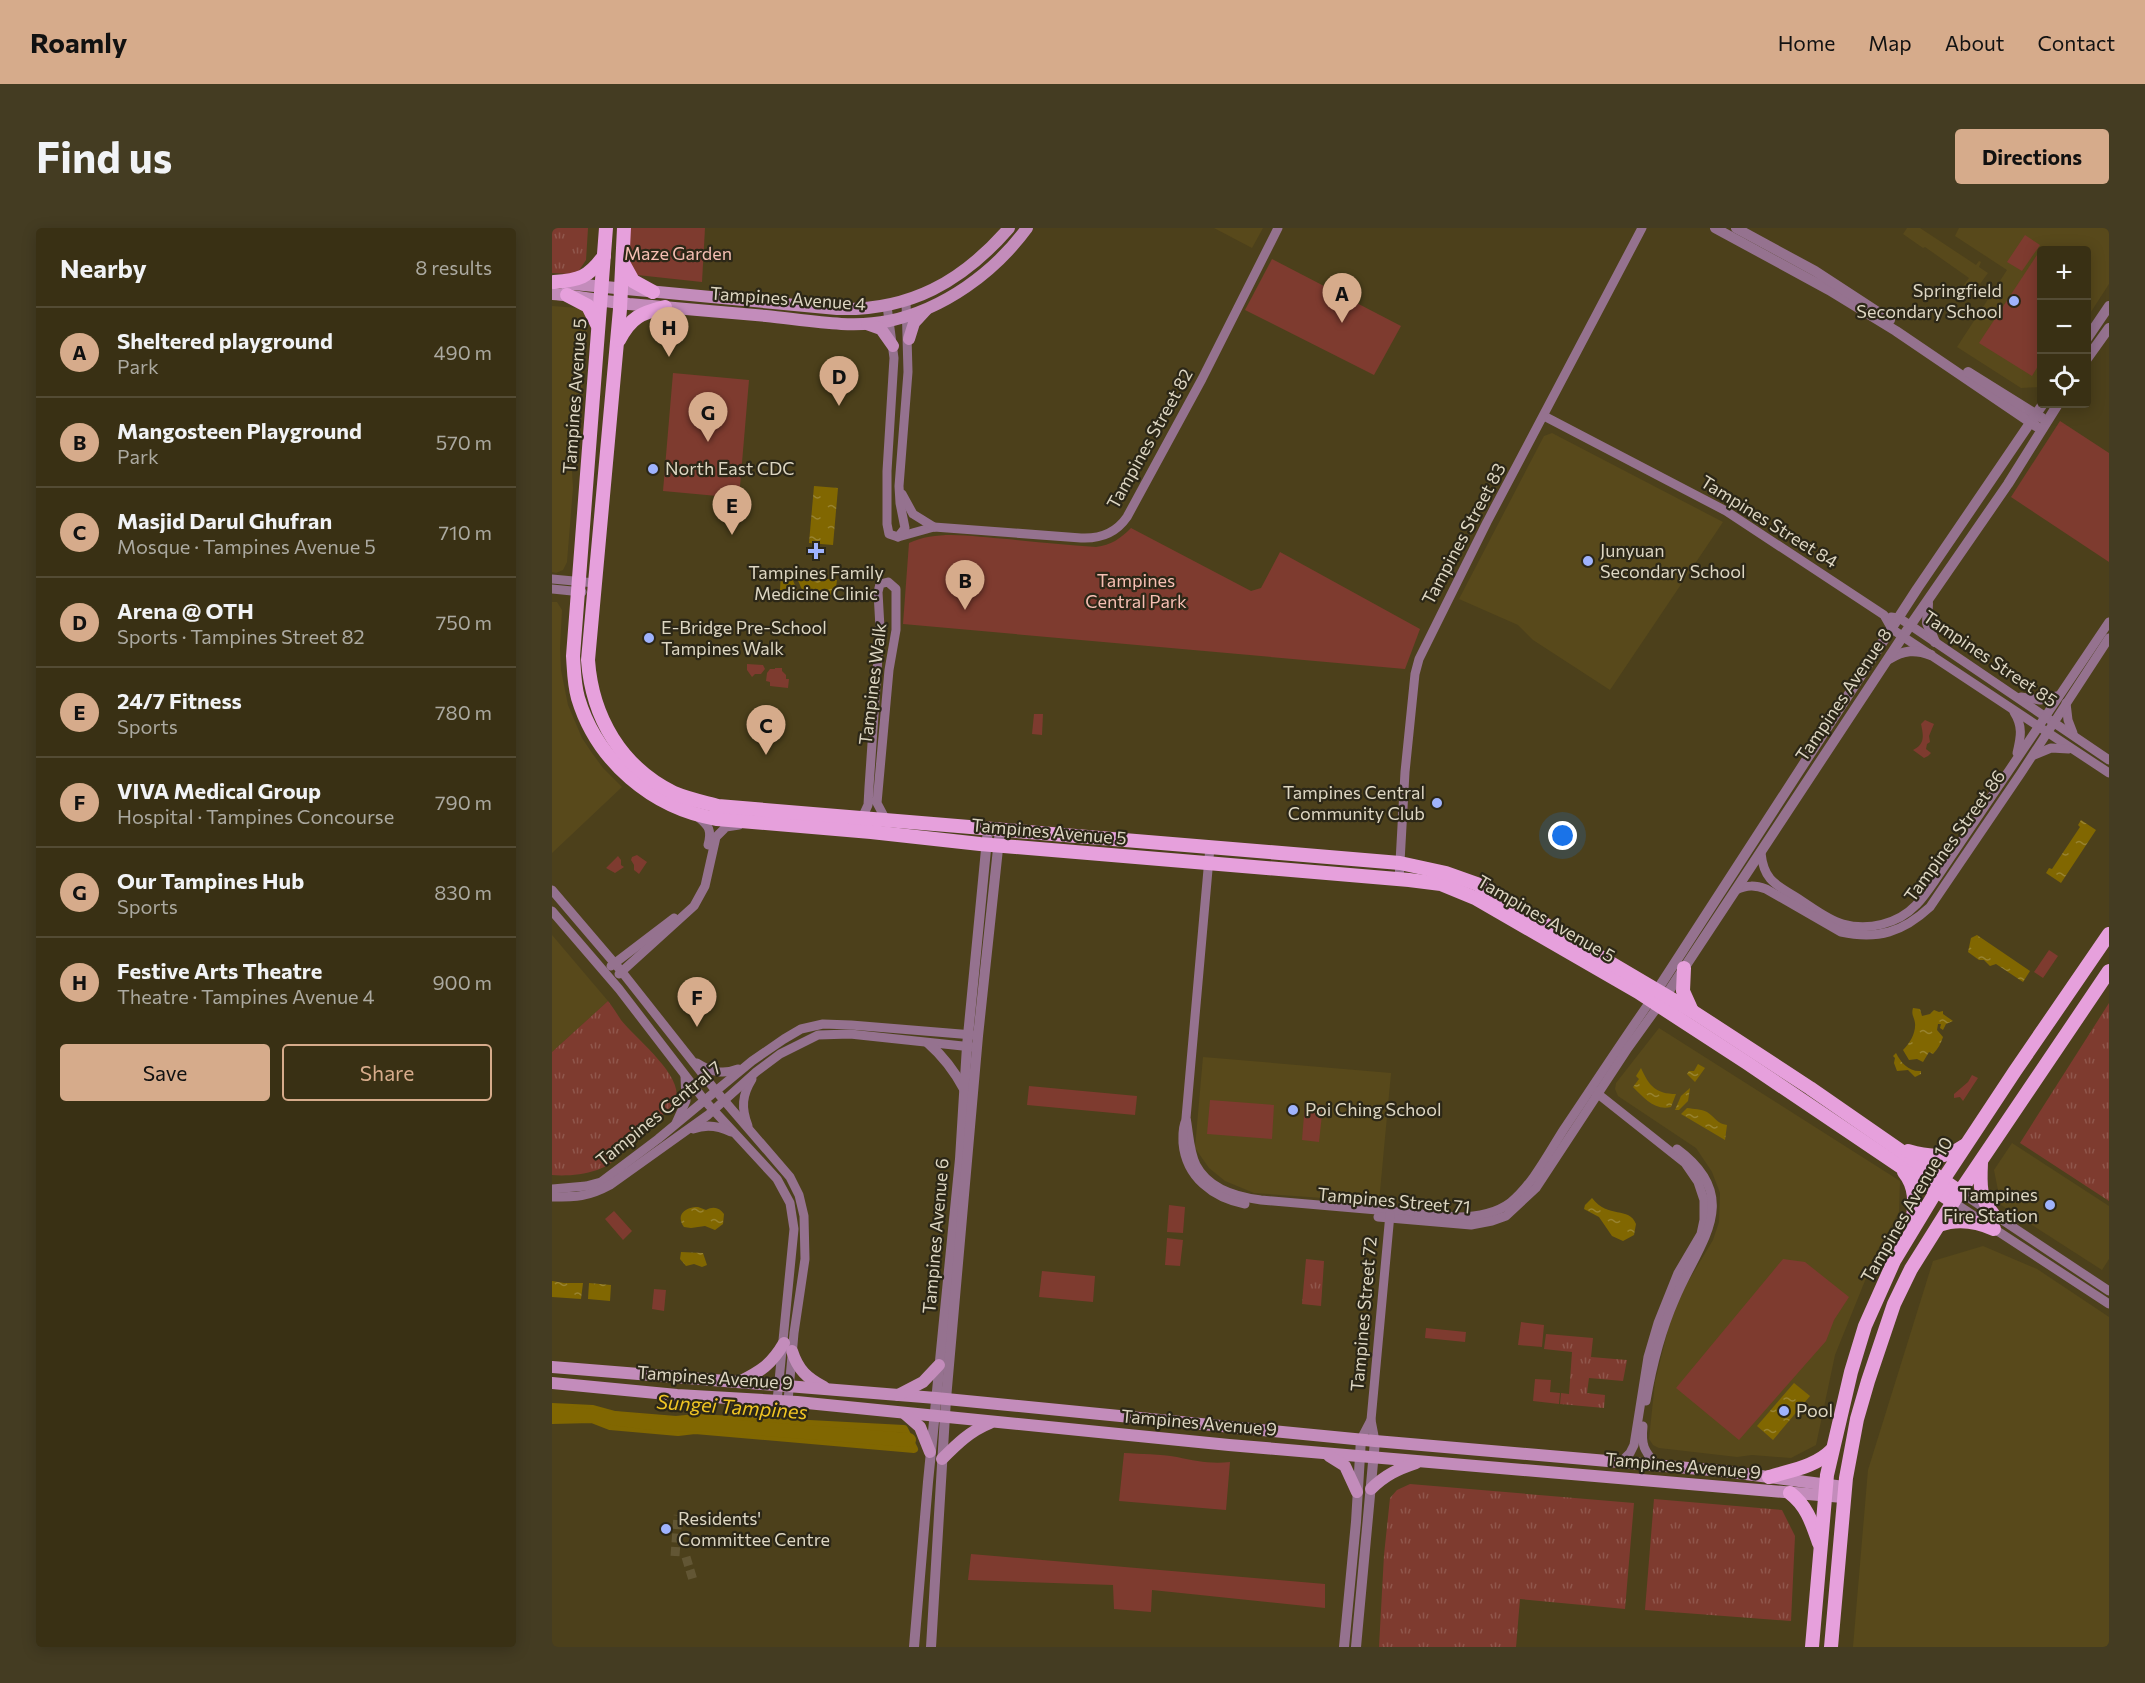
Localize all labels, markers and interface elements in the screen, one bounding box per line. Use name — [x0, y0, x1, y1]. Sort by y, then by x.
text: Roamly — [30, 25, 127, 59]
text: Home — [1778, 30, 1835, 55]
text: Map — [1868, 30, 1912, 55]
text: About — [1945, 30, 2004, 55]
text: Contact — [2037, 30, 2115, 55]
button: Directions — [1955, 129, 2109, 184]
text: Find us — [36, 130, 172, 182]
park label: Maze Garden — [624, 242, 732, 264]
map controls — [2037, 246, 2091, 408]
button: + — [2037, 246, 2091, 300]
text: Nearby — [60, 252, 147, 283]
text: 8 results — [415, 255, 492, 279]
pin: A — [1322, 274, 1362, 323]
place label: Springfield Secondary School — [1856, 279, 2002, 322]
street label: Tampines Avenue 4 — [709, 282, 867, 314]
marker: Springfield Secondary School — [2007, 294, 2021, 308]
button: − — [2037, 300, 2091, 354]
pin: H — [650, 308, 688, 357]
street label: Tampines Avenue 5 — [558, 318, 590, 474]
text: Sheltered playground — [117, 327, 333, 354]
text: A — [72, 340, 87, 364]
text: 490 m — [434, 340, 492, 364]
text: Park — [117, 354, 159, 378]
button: locate — [2037, 354, 2091, 408]
pin: D — [820, 356, 858, 406]
street label: Tampines Street 82 — [1101, 365, 1197, 513]
pin: G — [688, 392, 728, 442]
text: Mangosteen Playground — [117, 417, 362, 444]
text: B — [73, 430, 86, 454]
text: 570 m — [436, 430, 492, 454]
text: Park — [117, 444, 159, 468]
place label: North East CDC — [665, 457, 795, 479]
street label: Tampines Street 83 — [1416, 459, 1510, 608]
marker: North East CDC — [646, 462, 660, 476]
street label: Tampines Street 84 — [1697, 470, 1842, 572]
pin: E — [712, 486, 752, 535]
text: Masjid Darul Ghufran — [117, 507, 332, 534]
text: C — [73, 520, 86, 544]
text: 710 m — [439, 520, 492, 544]
text: Mosque · Tampines Avenue 5 — [117, 534, 376, 558]
place label: Junyuan Secondary School — [1600, 539, 1746, 582]
marker: Tampines Family Medicine Clinic — [807, 542, 825, 560]
marker: Junyuan Secondary School — [1581, 554, 1595, 568]
pin: B — [946, 560, 984, 610]
place label: Tampines Family Medicine Clinic — [748, 561, 884, 604]
park label: Tampines Central Park — [1085, 569, 1187, 612]
text: Arena @ OTH — [117, 597, 254, 624]
street label: Tampines Street 85 — [1919, 605, 2062, 711]
text: D — [72, 610, 87, 634]
text: 750 m — [436, 610, 492, 634]
place label: E-Bridge Pre-School Tampines Walk — [661, 616, 827, 659]
street label: Tampines Walk — [854, 621, 890, 746]
street label: Tampines Avenue 8 — [1790, 623, 1896, 765]
text: Sports · Tampines Street 82 — [117, 624, 365, 648]
marker: E-Bridge Pre-School Tampines Walk — [642, 631, 656, 645]
text: 24/7 Fitness — [117, 687, 242, 714]
text: E — [74, 700, 85, 724]
text: 780 m — [435, 700, 492, 724]
pin: C — [746, 706, 786, 755]
text: Sports — [117, 714, 178, 738]
street label: Tampines Street 86 — [1899, 765, 2010, 906]
text: VIVA Medical Group — [117, 777, 321, 804]
place label: Tampines Central Community Club — [1283, 781, 1425, 824]
text: F — [74, 790, 85, 814]
text: 790 m — [435, 790, 492, 814]
marker: Tampines Central Community Club — [1430, 796, 1444, 810]
text: Hospital · Tampines Concourse — [117, 804, 394, 828]
street label: Tampines Avenue 5 — [971, 813, 1128, 849]
your location — [1548, 821, 1577, 850]
text: Our Tampines Hub — [117, 867, 304, 894]
street label: Tampines Avenue 5 — [1474, 870, 1619, 967]
text: G — [72, 880, 87, 904]
text: 830 m — [434, 880, 492, 904]
text: Sports — [117, 894, 178, 918]
text: Festive Arts Theatre — [117, 957, 322, 984]
text: H — [72, 970, 87, 994]
text: 900 m — [432, 970, 492, 994]
pin: F — [678, 978, 716, 1027]
text: Theatre · Tampines Avenue 4 — [117, 984, 374, 1008]
button: Save — [60, 1044, 270, 1101]
button: Share — [282, 1044, 492, 1101]
street label: Tampines Central 7 — [591, 1056, 726, 1171]
place label: Poi Ching School — [1305, 1098, 1441, 1120]
marker: Poi Ching School — [1286, 1103, 1300, 1117]
street label: Tampines Avenue 10 — [1855, 1133, 1957, 1286]
street label: Tampines Avenue 6 — [917, 1157, 953, 1315]
street label: Tampines Street 71 — [1317, 1182, 1471, 1218]
place label: Tampines Fire Station — [1943, 1183, 2038, 1226]
marker: Tampines Fire Station — [2043, 1198, 2057, 1212]
street label: Tampines Street 72 — [1345, 1235, 1381, 1392]
street label: Tampines Avenue 9 — [636, 1361, 794, 1393]
water label: Sungei Tampines — [656, 1389, 809, 1423]
place label: Pool — [1796, 1399, 1833, 1421]
street label: Tampines Avenue 9 — [1120, 1404, 1278, 1440]
marker: Pool — [1777, 1404, 1791, 1418]
street label: Tampines Avenue 9 — [1604, 1447, 1762, 1483]
place label: Residents' Committee Centre — [678, 1507, 830, 1550]
marker: Residents' Committee Centre — [659, 1522, 673, 1536]

